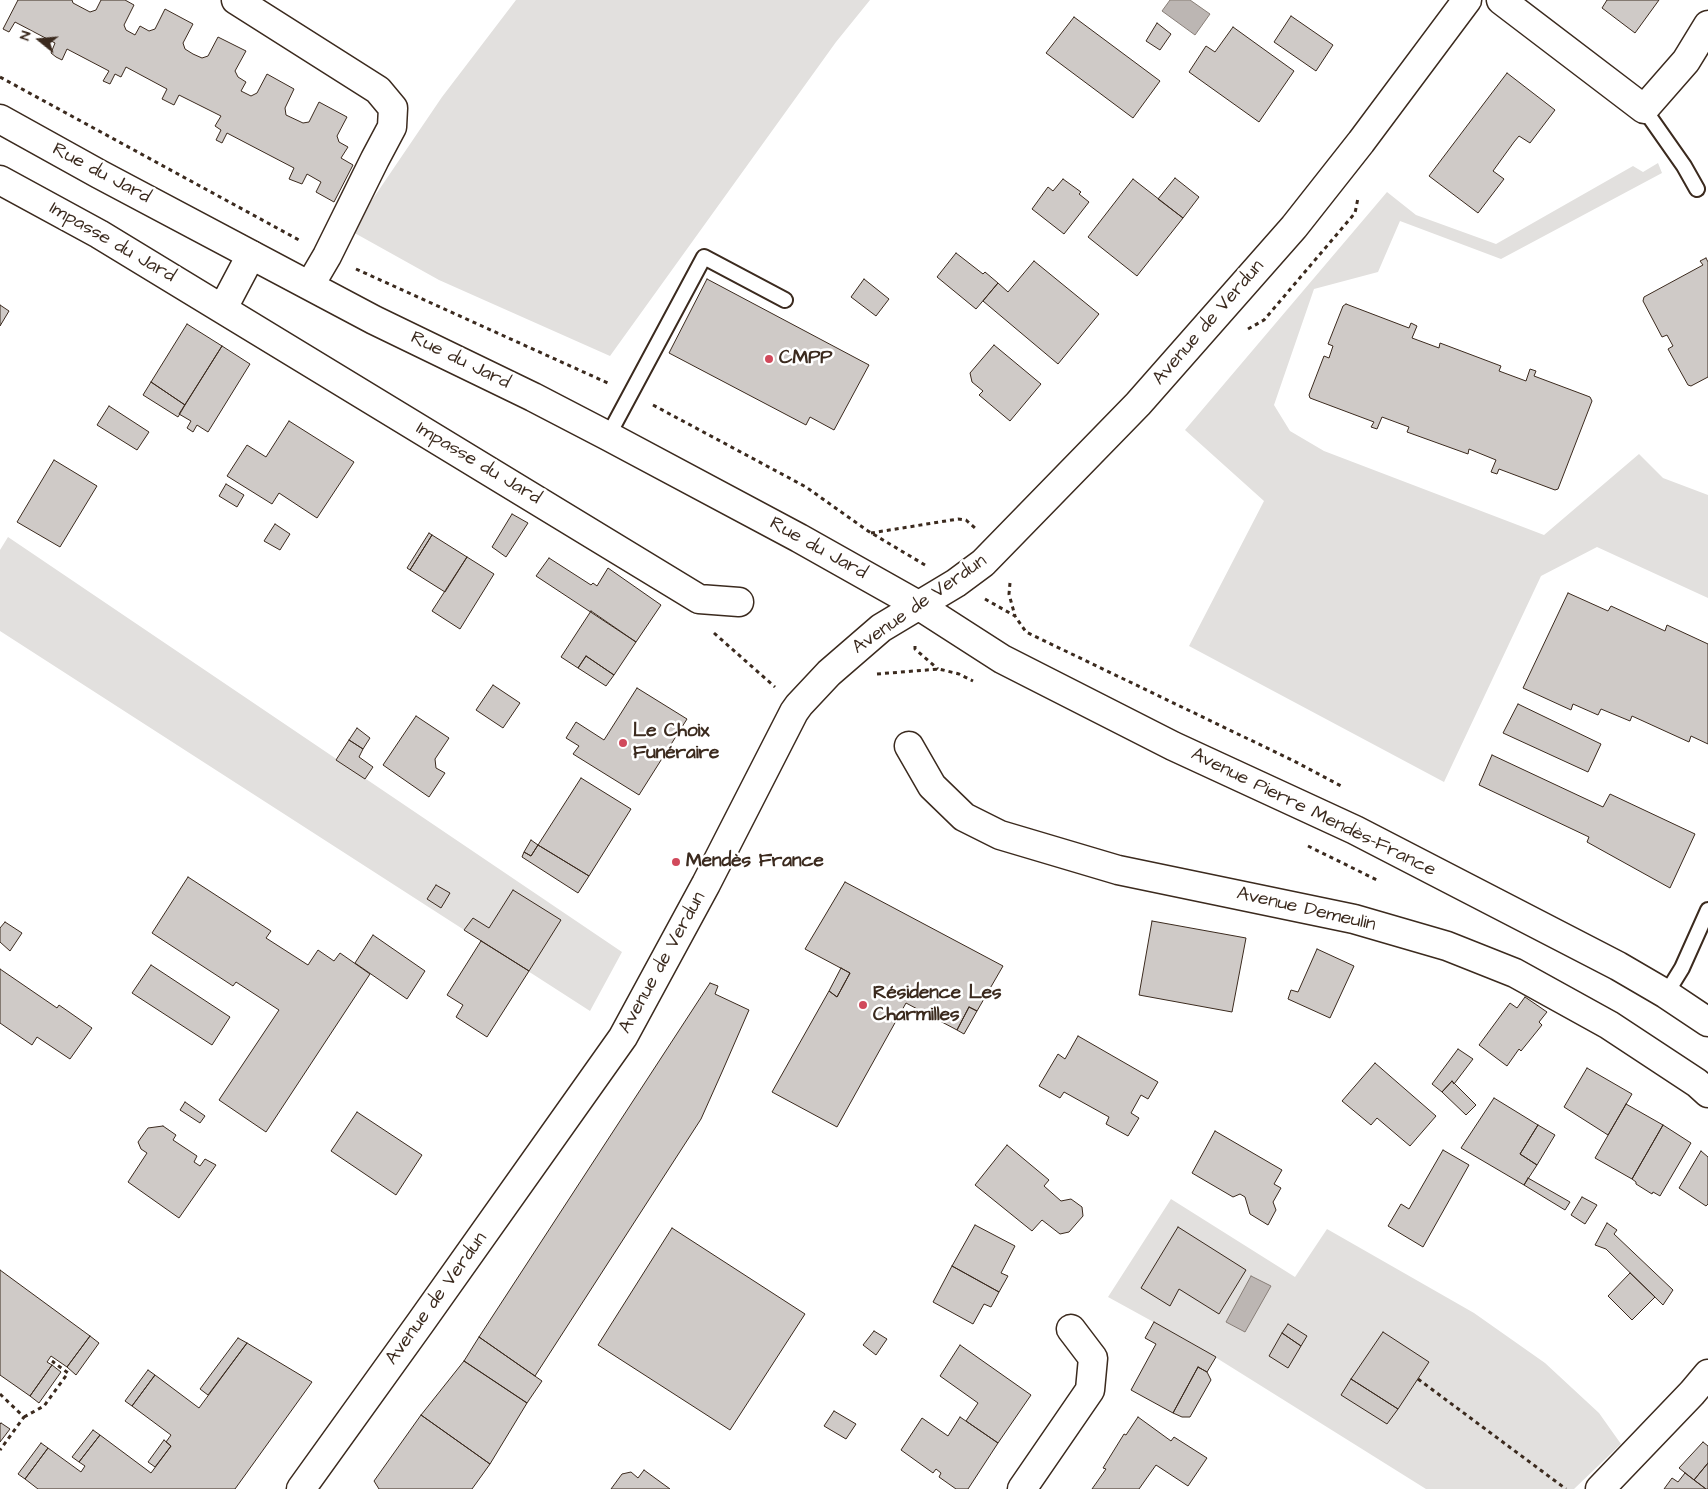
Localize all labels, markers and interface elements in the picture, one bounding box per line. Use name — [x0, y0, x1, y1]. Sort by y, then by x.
north arrow — [15, 15, 65, 65]
text: N — [15, 28, 37, 43]
street label: Rue du Jard — [48, 139, 154, 209]
street label: Impasse du Jard — [45, 198, 179, 288]
street label: Avenue de Verdun — [1148, 256, 1270, 390]
street label: Rue du Jard — [406, 327, 514, 395]
place label: CMPP — [779, 348, 832, 370]
marker: CMPP — [763, 353, 775, 365]
street label: Impasse du Jard — [411, 418, 545, 510]
street label: Rue du Jard — [765, 513, 871, 585]
street label: Avenue de Verdun — [849, 550, 991, 660]
place label: Le Choix Funéraire — [633, 721, 719, 765]
marker: Le Choix Funéraire — [617, 737, 629, 749]
street label: Avenue Pierre Mendès-France — [1187, 744, 1439, 882]
place label: Mendès France — [686, 851, 824, 873]
marker: Mendès France — [670, 856, 682, 868]
street label: Avenue Demeulin — [1234, 883, 1378, 937]
street label: Avenue de Verdun — [615, 888, 711, 1038]
place label: Résidence Les Charmilles — [873, 983, 1002, 1027]
marker: Résidence Les Charmilles — [857, 999, 869, 1011]
street label: Avenue de Verdun — [381, 1228, 493, 1370]

